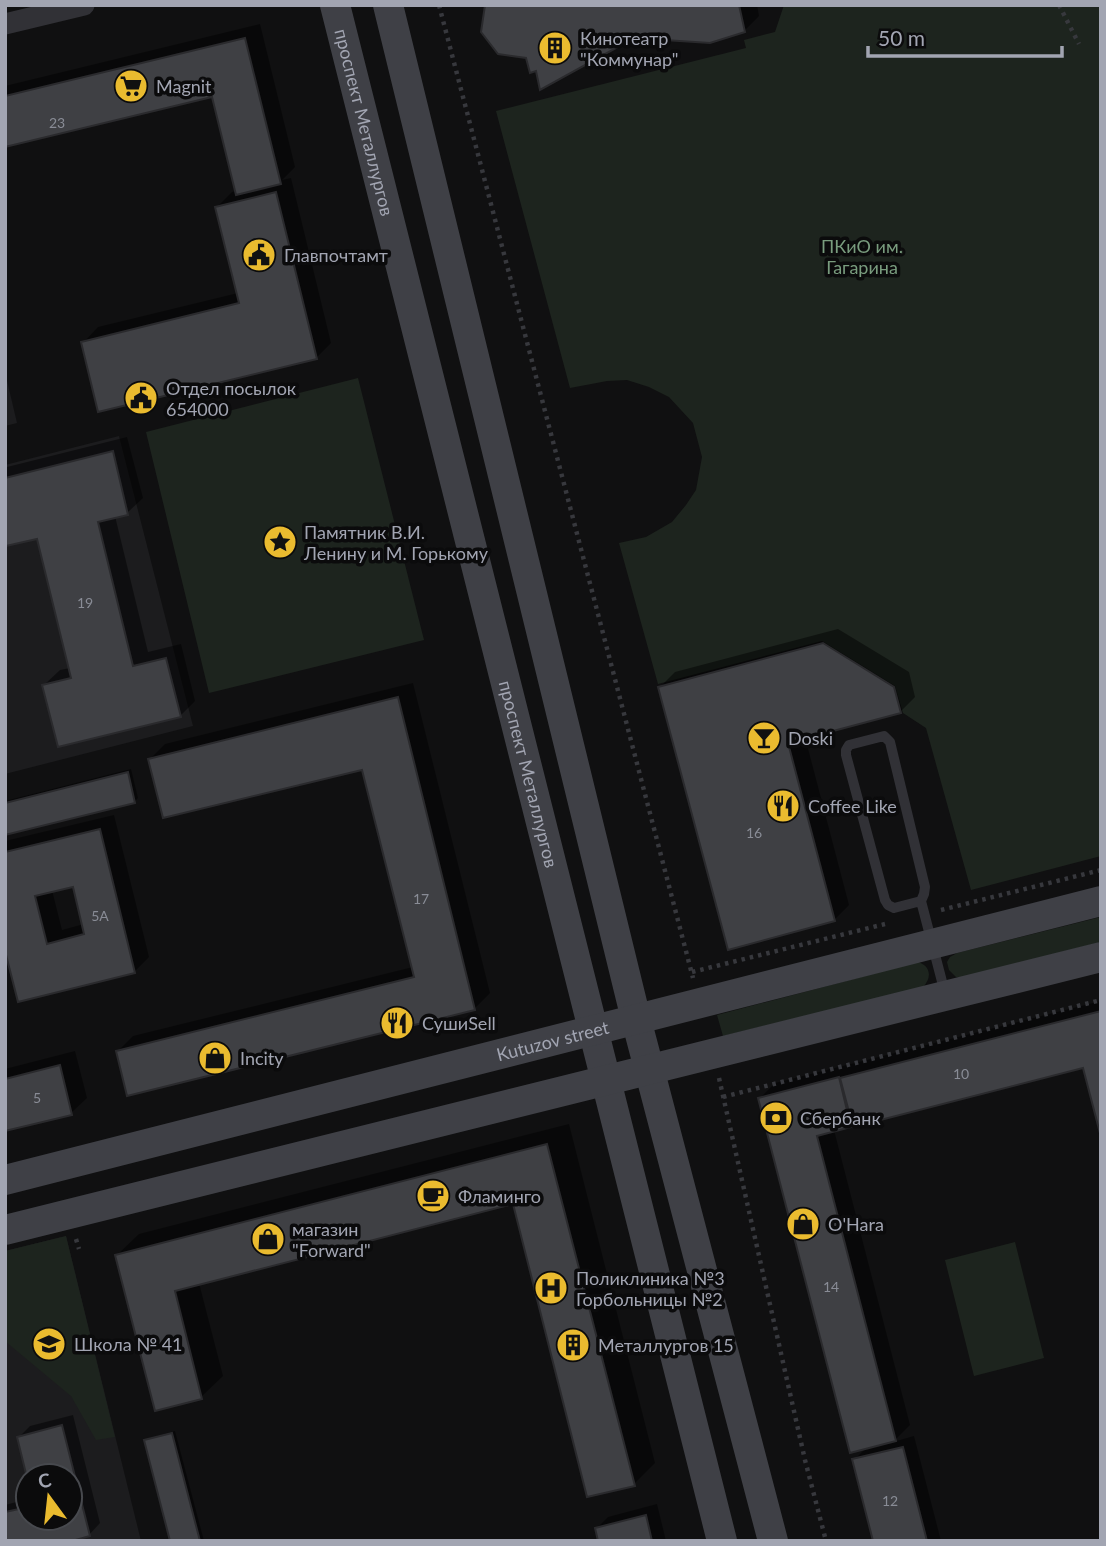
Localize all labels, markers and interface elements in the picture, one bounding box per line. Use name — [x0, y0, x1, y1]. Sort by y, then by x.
scale bar — [868, 14, 1062, 58]
text: 50 m — [878, 25, 925, 50]
street label: проспект Металлургов — [330, 26, 399, 218]
place label: Кинотеатр "Коммунар" — [580, 27, 678, 70]
building icon: Кинотеатр "Коммунар" — [536, 29, 574, 67]
supermarket icon: Magnit — [112, 67, 150, 105]
place label: Magnit — [156, 75, 212, 97]
house number: 23 — [49, 114, 65, 131]
park label: ПКиО им. Гагарина — [821, 235, 903, 278]
public building icon: Главпочтамт — [240, 236, 278, 274]
place label: Главпочтамт — [284, 244, 388, 266]
place label: Отдел посылок 654000 — [166, 377, 297, 420]
public building icon: Отдел посылок 654000 — [122, 379, 160, 417]
place label: Памятник В.И. Ленину и М. Горькому — [303, 521, 489, 564]
place icon: Памятник В.И. Ленину и М. Горькому — [261, 523, 299, 561]
house number: 19 — [77, 594, 93, 611]
street label: проспект Металлургов — [495, 678, 563, 870]
bar icon: Doski — [745, 719, 783, 757]
place label: Doski — [788, 727, 833, 749]
restaurant icon: Coffee Like — [764, 787, 802, 825]
place label: Coffee Like — [808, 795, 897, 817]
house number: 16 — [746, 824, 762, 841]
house number: 17 — [413, 890, 429, 907]
house number: 5А — [91, 907, 109, 924]
restaurant icon: СушиSell — [378, 1004, 416, 1042]
place label: СушиSell — [422, 1012, 496, 1034]
street label: Kutuzov street — [494, 1016, 612, 1065]
shop icon: Incity — [196, 1039, 234, 1077]
place label: Incity — [240, 1047, 284, 1069]
house number: 10 — [953, 1065, 969, 1082]
house number: 5 — [33, 1089, 41, 1106]
bank icon: Сбербанк — [757, 1099, 795, 1137]
place label: Сбербанк — [800, 1107, 881, 1129]
cafe icon: Фламинго — [414, 1177, 452, 1215]
place label: Фламинго — [458, 1185, 541, 1207]
shop icon: O'Hara — [784, 1205, 822, 1243]
place label: O'Hara — [828, 1213, 884, 1235]
place label: магазин "Forward" — [292, 1218, 371, 1261]
shop icon: магазин "Forward" — [249, 1220, 287, 1258]
place label: Поликлиника №3 Горбольницы №2 — [576, 1267, 725, 1310]
hospital icon: Поликлиника №3 Горбольницы №2 — [532, 1269, 570, 1307]
house number: 14 — [823, 1278, 839, 1295]
school or university icon: Школа № 41 — [30, 1325, 68, 1363]
building icon: Металлургов 15 — [554, 1326, 592, 1364]
place label: Школа № 41 — [74, 1333, 183, 1355]
place label: Металлургов 15 — [598, 1334, 734, 1356]
north arrow — [14, 1462, 84, 1532]
text: С — [35, 1467, 54, 1493]
house number: 12 — [882, 1492, 898, 1509]

